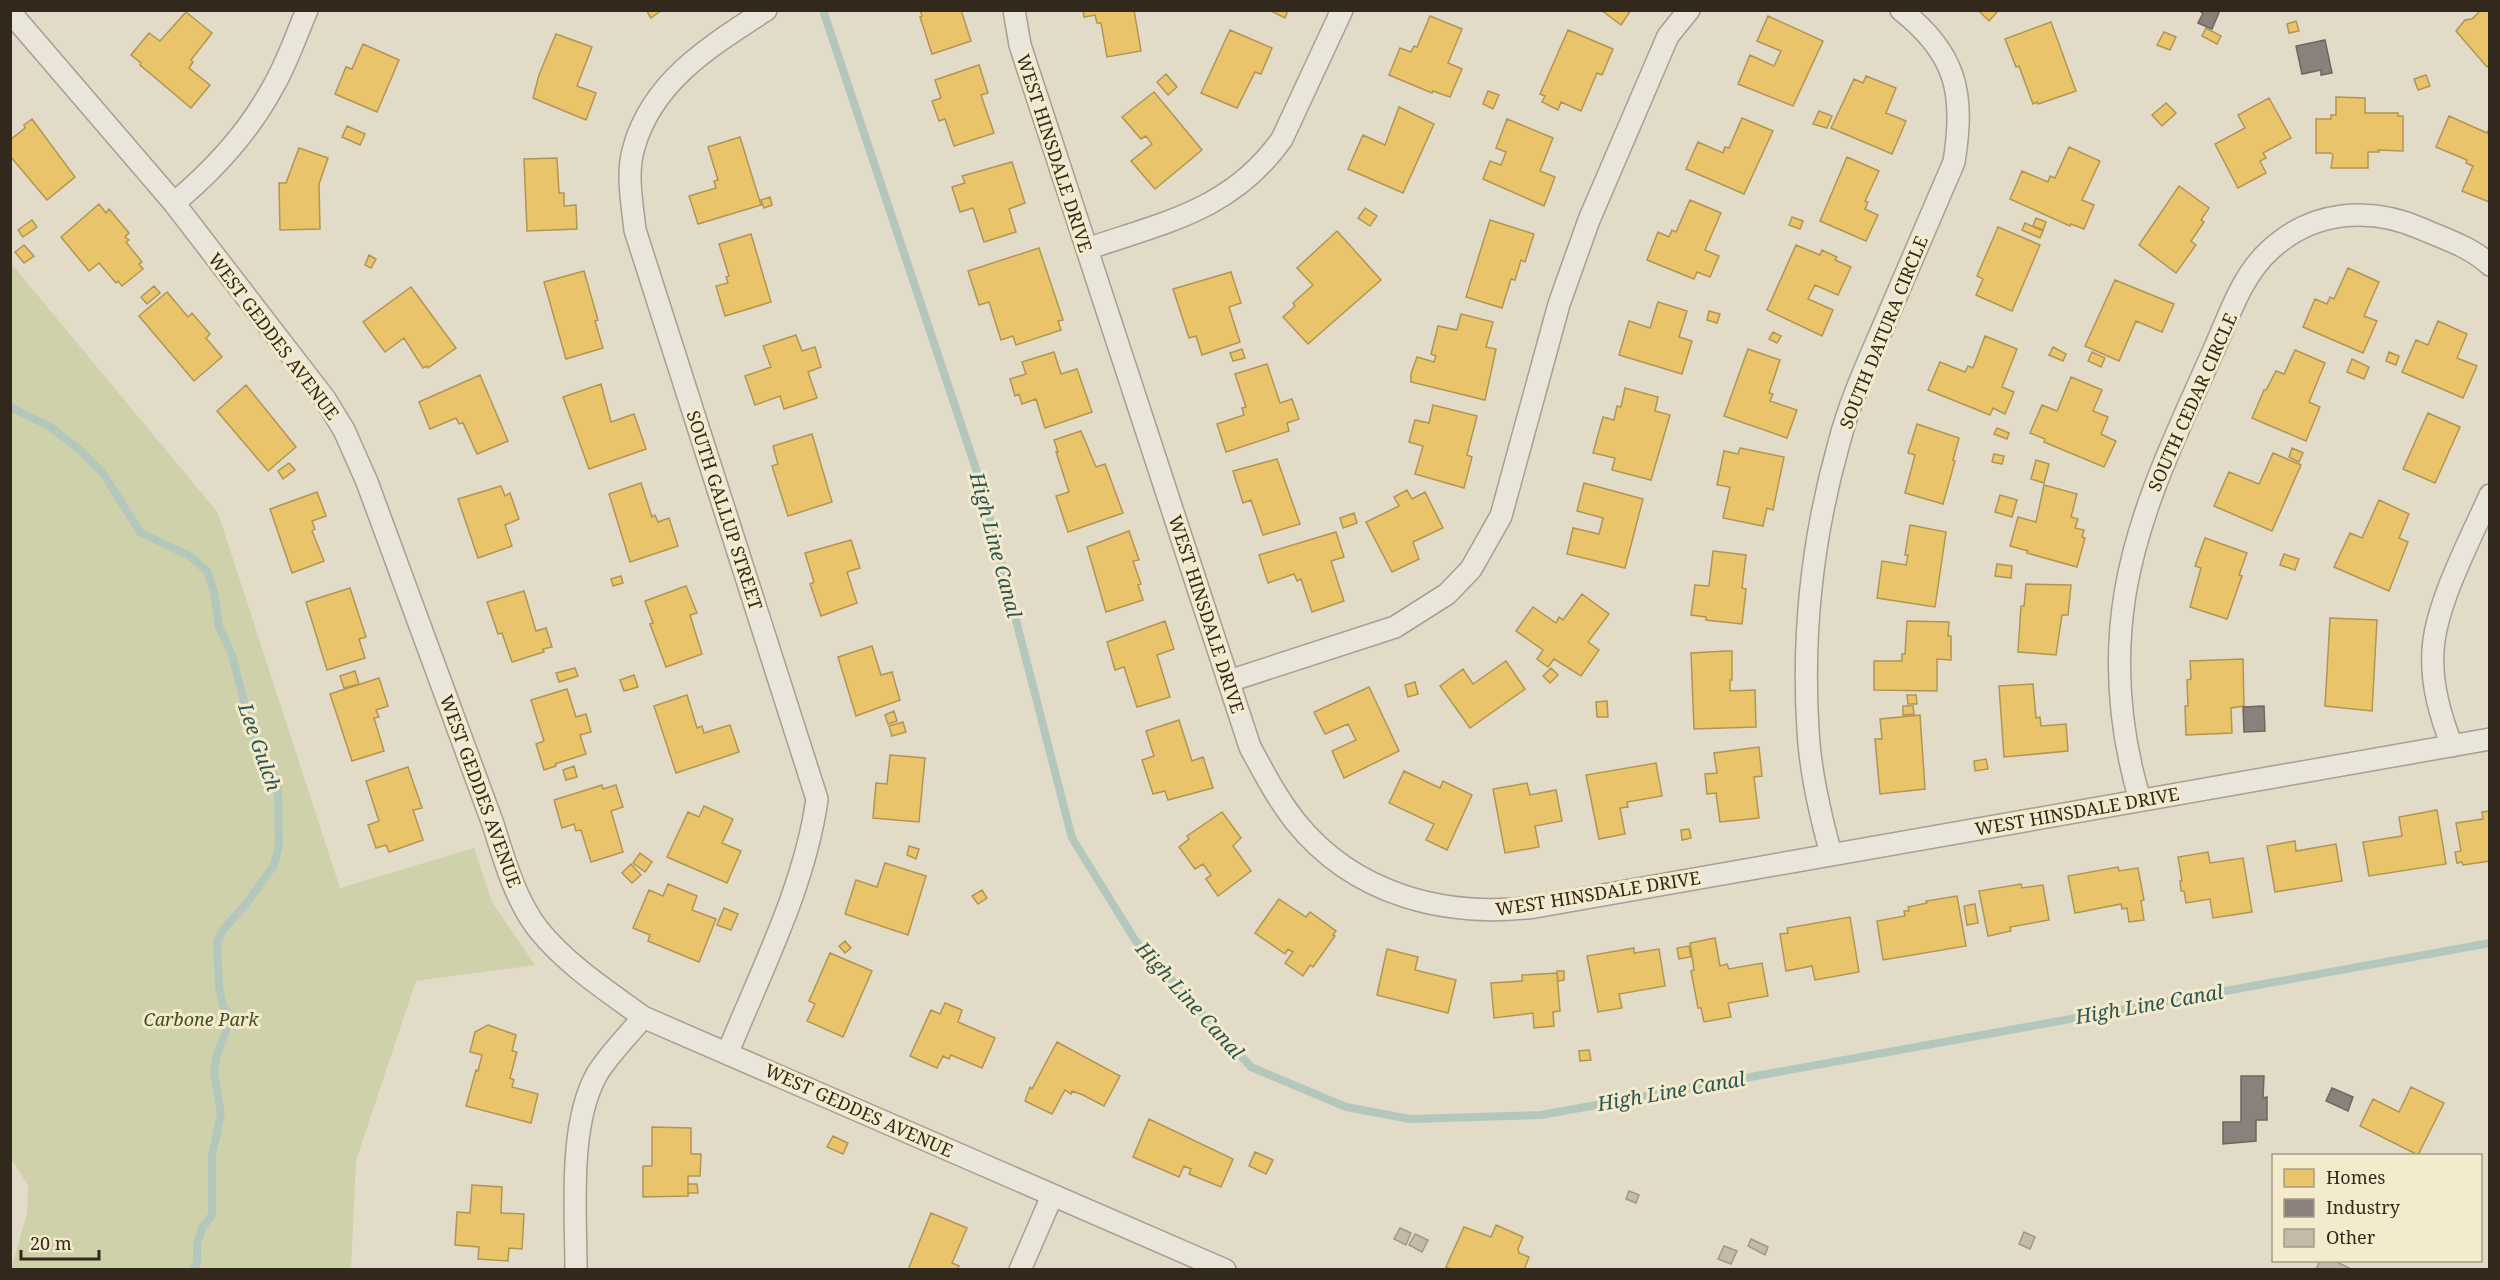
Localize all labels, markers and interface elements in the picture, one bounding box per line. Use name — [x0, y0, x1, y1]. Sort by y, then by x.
street label: WEST HINSDALE DRIVE — [1012, 51, 1098, 255]
street label: SOUTH DATURA CIRCLE — [1833, 232, 1933, 432]
street label: WEST GEDDES AVENUE — [203, 247, 345, 425]
street label: SOUTH CEDAR CIRCLE — [2142, 309, 2242, 495]
street label: SOUTH GALLUP STREET — [681, 407, 769, 613]
water label: High Line Canal — [963, 468, 1028, 621]
street label: WEST HINSDALE DRIVE — [1164, 512, 1250, 716]
street label: WEST GEDDES AVENUE — [435, 691, 527, 891]
water label: Lee Gulch — [232, 698, 288, 795]
street label: WEST HINSDALE DRIVE — [1973, 781, 2181, 841]
street label: WEST HINSDALE DRIVE — [1494, 865, 1702, 921]
water label: High Line Canal — [1129, 935, 1250, 1065]
water label: High Line Canal — [2072, 978, 2225, 1030]
park label: Carbone Park — [143, 1007, 259, 1031]
street label: WEST GEDDES AVENUE — [761, 1058, 957, 1162]
water label: High Line Canal — [1594, 1065, 1747, 1117]
legend — [2272, 1154, 2482, 1262]
text: Homes — [2326, 1165, 2385, 1189]
text: Industry — [2326, 1195, 2401, 1219]
scale bar — [21, 1223, 99, 1261]
text: Other — [2326, 1225, 2376, 1249]
text: 20 m — [30, 1231, 72, 1255]

